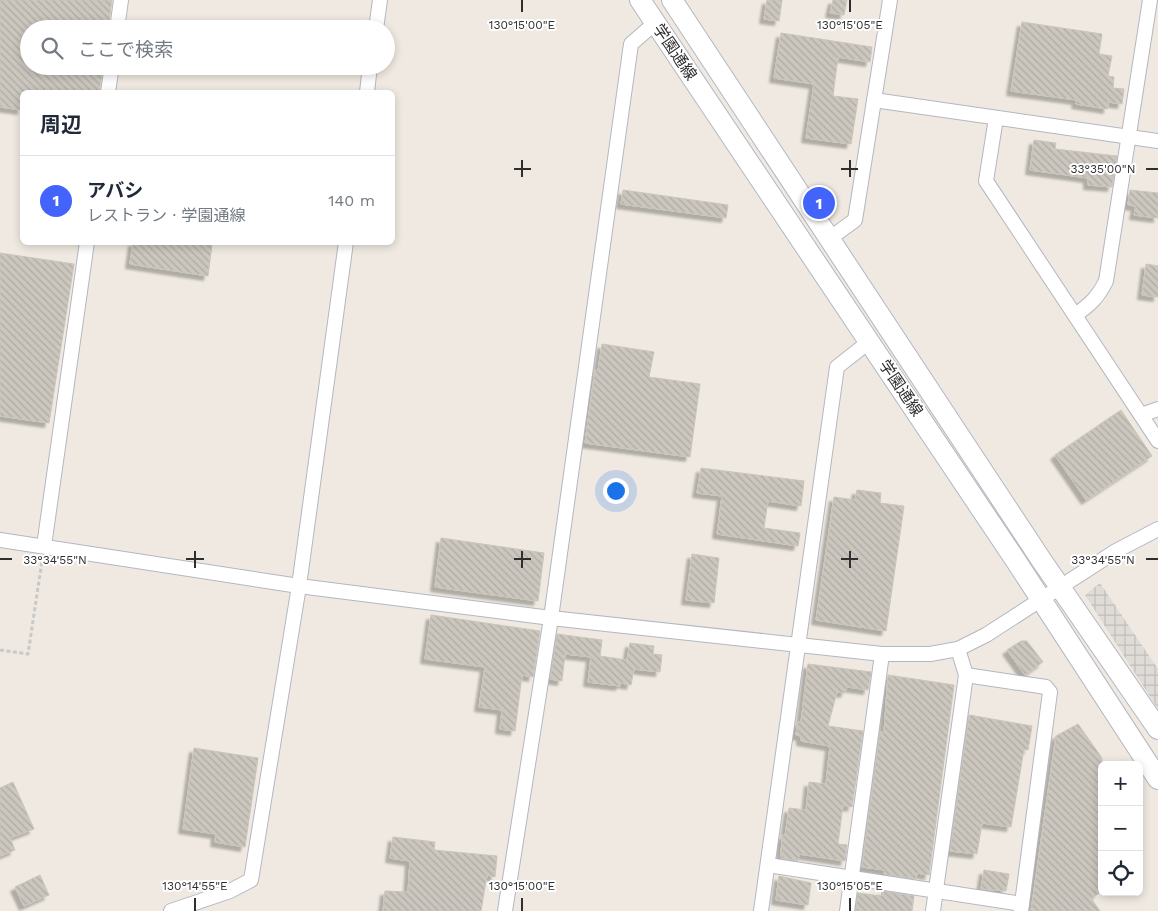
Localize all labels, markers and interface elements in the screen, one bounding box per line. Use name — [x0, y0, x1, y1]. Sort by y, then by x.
text: 130°15'00"E — [489, 18, 556, 32]
text: 130°15'05"E — [817, 18, 883, 32]
search box — [20, 20, 395, 75]
street label: 学園通線 — [649, 20, 701, 84]
icon: search — [38, 34, 66, 62]
text: ここで検索 — [78, 38, 173, 61]
text: 周辺 — [40, 112, 82, 137]
text: 33°35'00"N — [1071, 162, 1135, 176]
text: アバシ — [87, 179, 143, 202]
pin: 1 — [803, 184, 835, 222]
text: 1 — [53, 191, 59, 210]
text: 140 m — [328, 191, 375, 210]
text: レストラン · 学園通線 — [87, 206, 246, 225]
street label: 学園通線 — [875, 356, 927, 420]
your location — [603, 478, 629, 504]
text: 33°34'55"N — [23, 553, 87, 567]
text: 33°34'55"N — [1071, 553, 1135, 567]
map controls — [1098, 761, 1143, 896]
button: + — [1098, 761, 1143, 806]
button: − — [1098, 806, 1143, 851]
button: locate — [1098, 851, 1143, 896]
text: 130°14'55"E — [162, 879, 228, 893]
text: 130°15'00"E — [489, 879, 556, 893]
text: 130°15'05"E — [817, 879, 883, 893]

